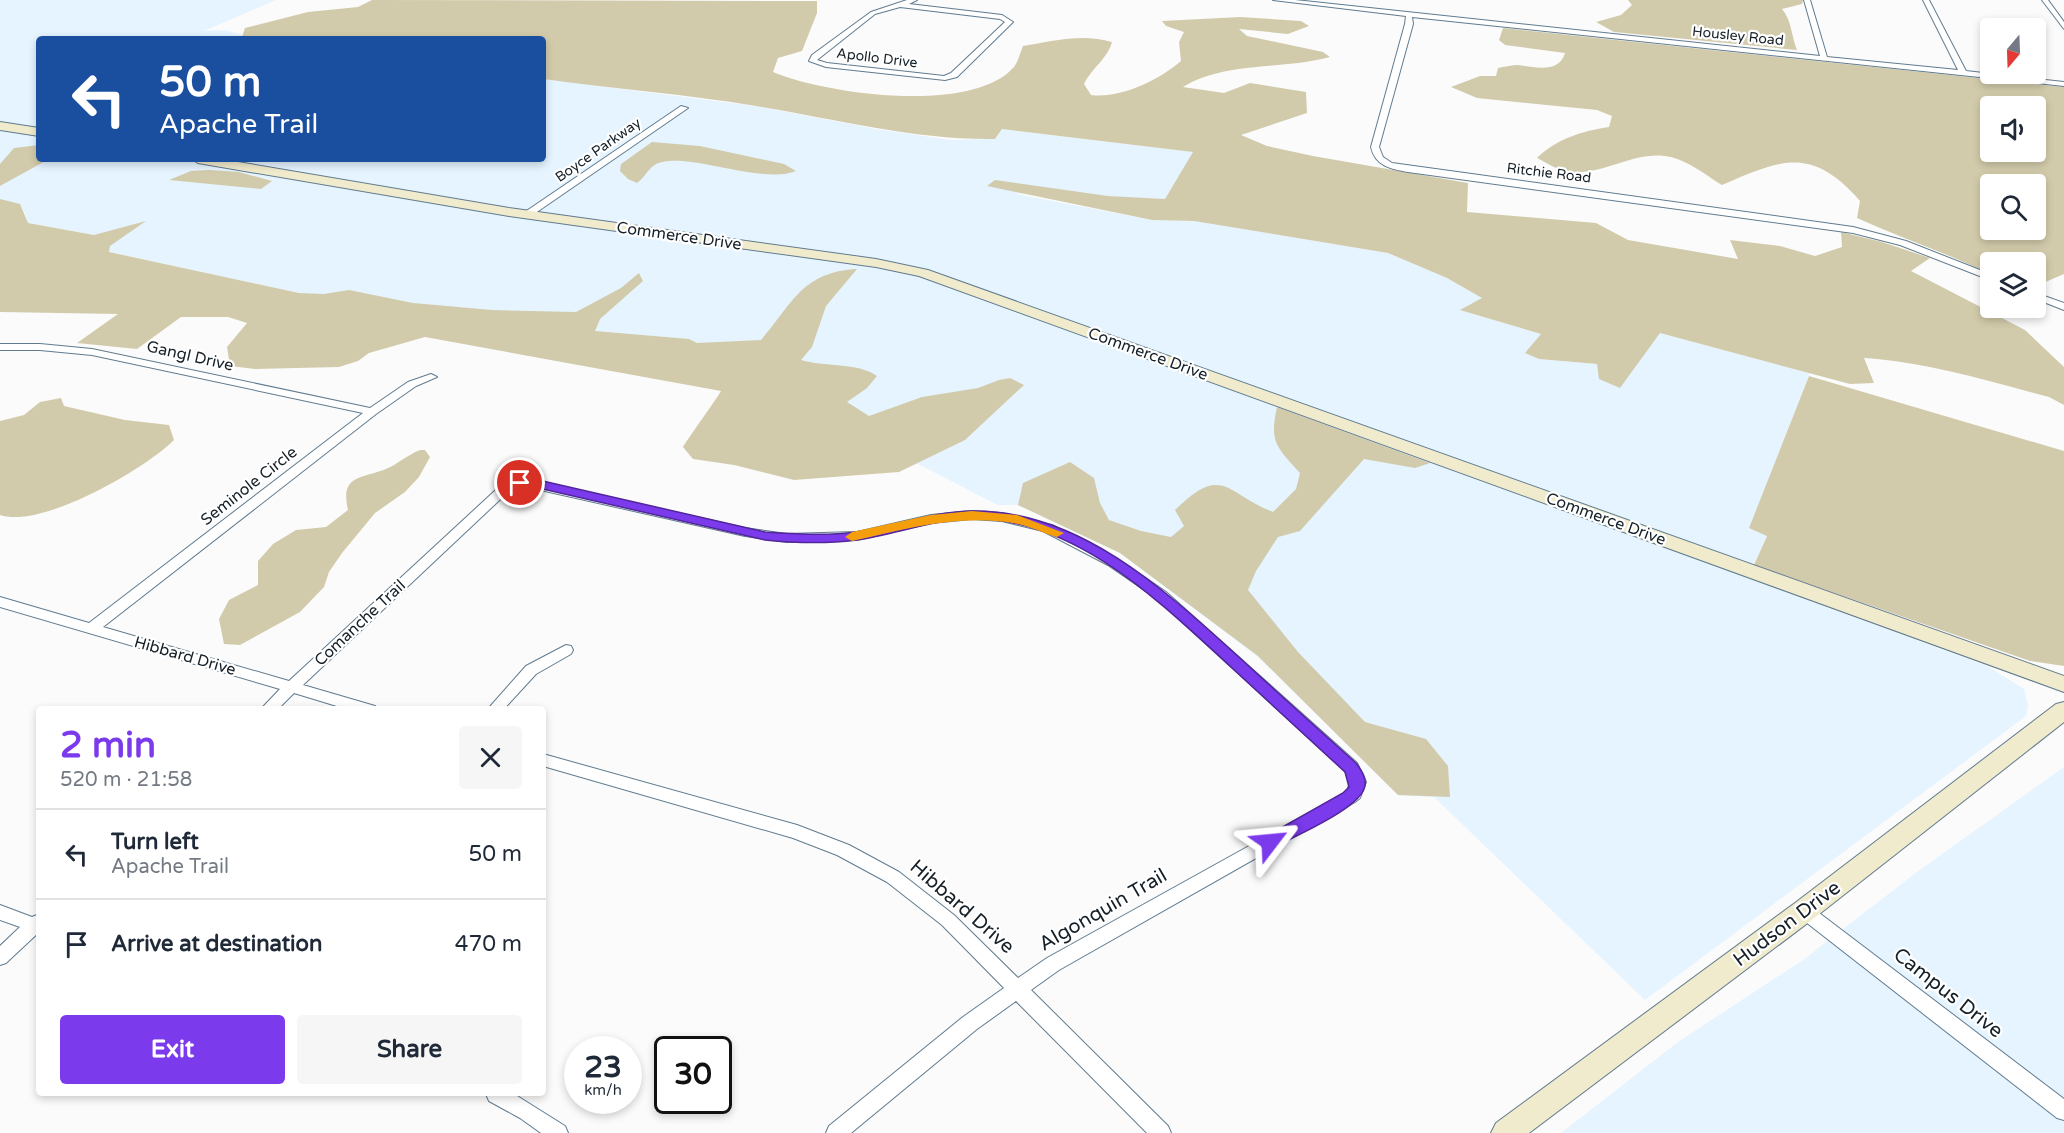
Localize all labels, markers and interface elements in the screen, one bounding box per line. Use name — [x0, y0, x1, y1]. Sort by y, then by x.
north arrow — [1980, 18, 2046, 84]
map controls — [1980, 18, 2046, 318]
street label: Housley Road — [1691, 23, 1785, 49]
street label: Apollo Drive — [836, 45, 918, 71]
text: 50 m — [159, 57, 261, 108]
icon: left — [60, 60, 138, 138]
button: sound — [1980, 96, 2046, 162]
text: Apache Trail — [159, 108, 318, 141]
street label: Boyce Parkway — [552, 114, 644, 186]
street label: Ritchie Road — [1506, 159, 1592, 187]
button: search — [1980, 174, 2046, 240]
street label: Commerce Drive — [615, 217, 743, 255]
button: layers — [1980, 252, 2046, 318]
street label: Commerce Drive — [1085, 323, 1211, 385]
street label: Gangl Drive — [145, 336, 235, 376]
street label: Seminole Circle — [197, 442, 301, 530]
pin — [494, 457, 545, 508]
icon: arrive — [503, 466, 536, 499]
street label: Commerce Drive — [1543, 488, 1669, 550]
street label: Comanche Trail — [310, 576, 410, 670]
street label: Hibbard Drive — [132, 632, 238, 680]
text: 2 min — [60, 724, 156, 767]
button: close — [459, 726, 522, 789]
text: 520 m · 21:58 — [60, 768, 192, 792]
position arrow — [1238, 810, 1302, 874]
text: Turn left — [111, 829, 199, 855]
icon: left — [60, 838, 93, 871]
text: 50 m — [468, 841, 522, 867]
text: Apache Trail — [111, 855, 229, 879]
street label: Hibbard Drive — [905, 855, 1019, 959]
street label: Algonquin Trail — [1035, 864, 1171, 956]
street label: Hudson Drive — [1729, 876, 1845, 972]
icon: arrive — [60, 928, 93, 961]
text: Arrive at destination — [111, 931, 322, 957]
text: 470 m — [455, 931, 522, 957]
street label: Campus Drive — [1888, 943, 2008, 1043]
button: Exit — [60, 1015, 285, 1084]
button: Share — [297, 1015, 522, 1084]
speed limit sign: 30 — [654, 1036, 732, 1114]
text: 23 — [584, 1049, 622, 1086]
text: km/h — [584, 1081, 622, 1099]

